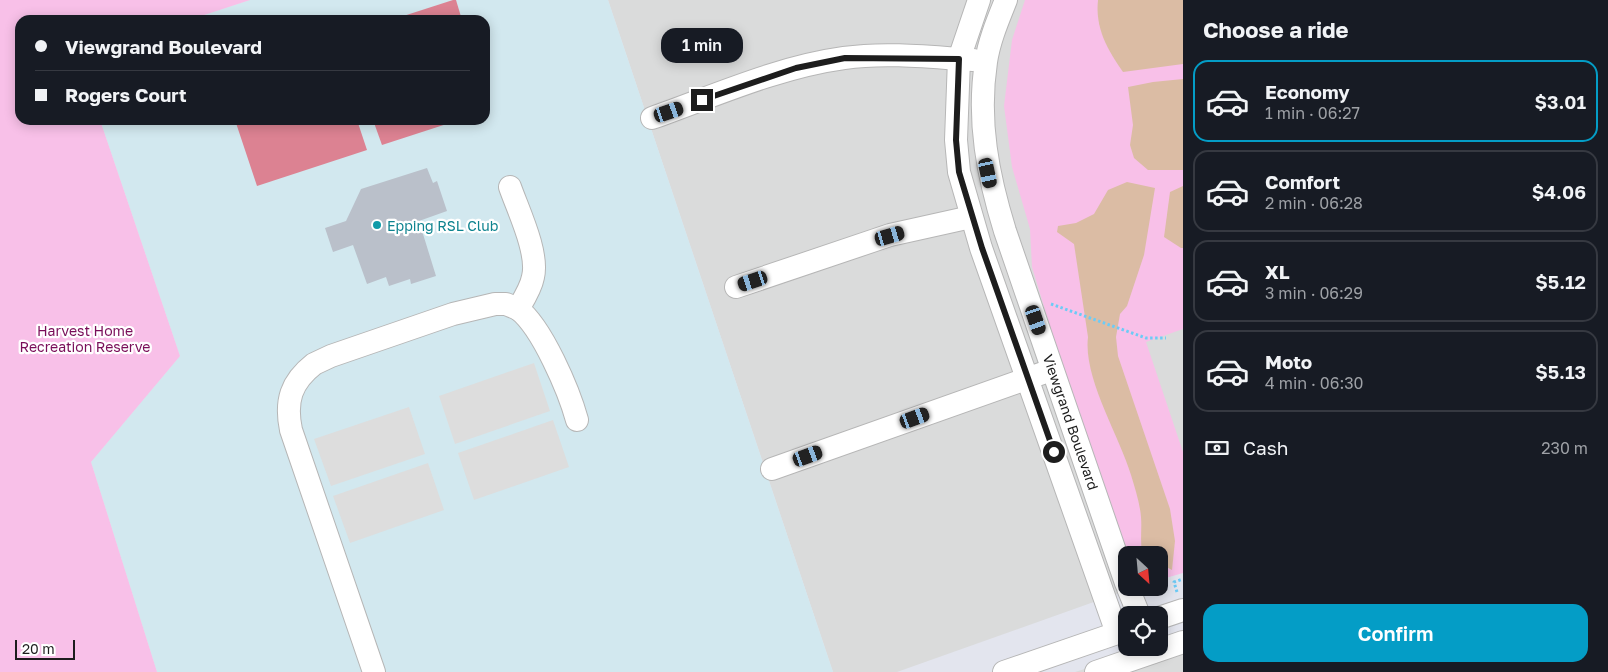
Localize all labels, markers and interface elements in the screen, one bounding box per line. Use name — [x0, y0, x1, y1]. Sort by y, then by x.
text: Choose a ride — [1203, 16, 1349, 43]
callout: 1 min — [661, 28, 743, 62]
text: Viewgrand Boulevard — [65, 35, 262, 58]
text: 1 min — [682, 35, 722, 55]
icon: car — [1205, 79, 1250, 124]
text: Economy — [1265, 80, 1350, 103]
text: Rogers Court — [65, 83, 187, 106]
route end — [691, 89, 713, 111]
text: $3.01 — [1534, 90, 1586, 113]
car — [652, 100, 685, 124]
text: 1 min · 06:27 — [1265, 103, 1360, 123]
car — [977, 157, 998, 189]
icon: car — [1205, 169, 1250, 214]
text: Comfort — [1265, 170, 1340, 193]
text: $4.06 — [1532, 180, 1586, 203]
text: 2 min · 06:28 — [1265, 193, 1363, 213]
place label: Epping RSL Club — [387, 217, 498, 234]
marker: Epping RSL Club — [371, 219, 383, 231]
car — [873, 225, 906, 247]
icon: car — [1205, 259, 1250, 304]
text: XL — [1265, 260, 1290, 283]
car — [736, 269, 769, 293]
text: $5.12 — [1535, 270, 1586, 293]
text: 3 min · 06:29 — [1265, 283, 1363, 303]
car — [1024, 303, 1047, 337]
park label: Harvest Home Recreation Reserve — [20, 322, 150, 355]
icon: car — [1205, 349, 1250, 394]
text: Moto — [1265, 350, 1312, 373]
street label: Viewgrand Boulevard — [1040, 352, 1102, 492]
text: $5.13 — [1535, 360, 1586, 383]
text: 4 min · 06:30 — [1265, 373, 1364, 393]
car — [898, 406, 931, 430]
icon: cash — [1203, 434, 1231, 462]
text: Cash — [1243, 436, 1288, 459]
text: 230 m — [1541, 438, 1588, 458]
route start — [1043, 441, 1065, 463]
car — [791, 444, 824, 468]
north arrow — [1118, 546, 1168, 596]
map controls — [1118, 546, 1168, 656]
button: Confirm — [1203, 604, 1588, 662]
button: locate — [1118, 606, 1168, 656]
scale bar — [15, 637, 75, 660]
text: 20 m — [22, 640, 55, 657]

